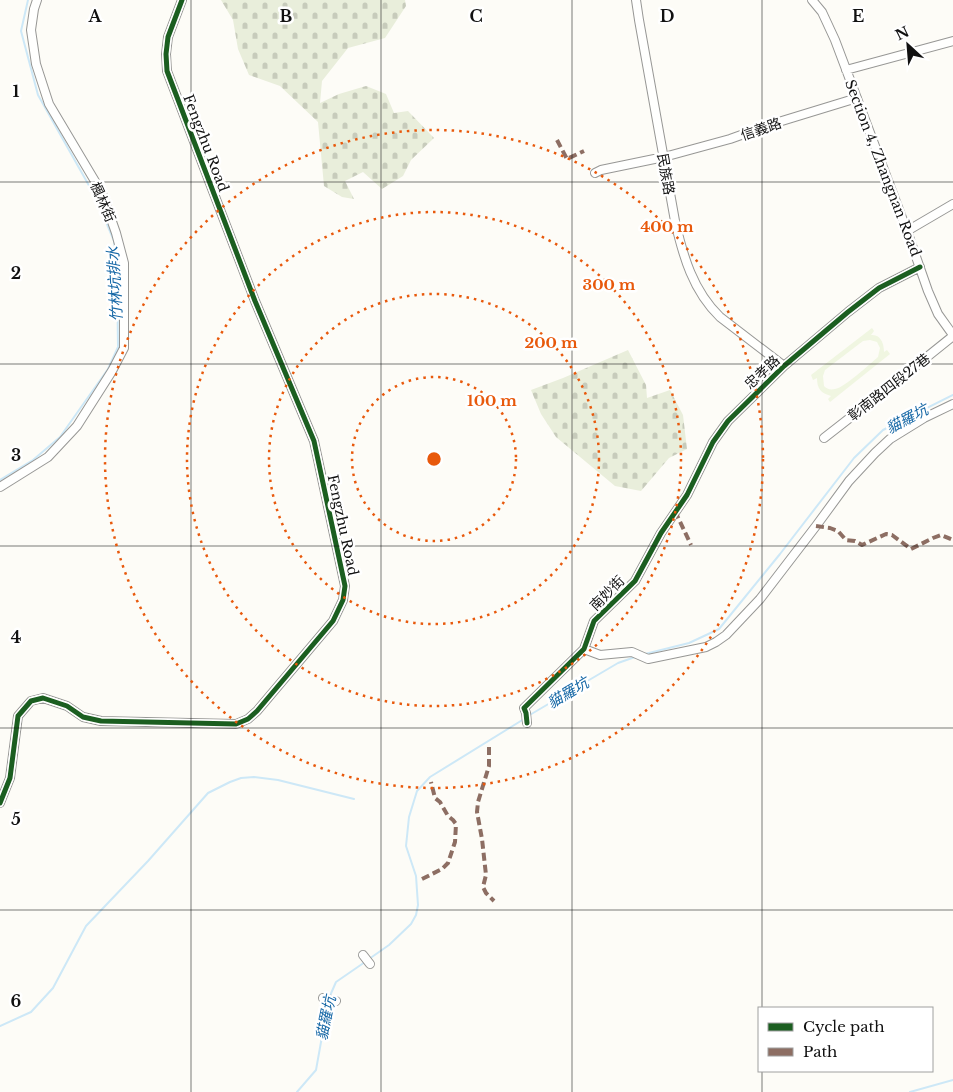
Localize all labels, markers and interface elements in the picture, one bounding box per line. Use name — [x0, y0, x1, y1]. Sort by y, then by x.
text: A — [88, 6, 103, 26]
text: B — [280, 6, 293, 26]
text: C — [469, 6, 483, 26]
text: D — [660, 6, 674, 26]
text: E — [852, 6, 864, 26]
north arrow — [883, 20, 933, 70]
text: N — [892, 22, 912, 44]
street label: Section 4, Zhangnan Road — [841, 77, 925, 259]
text: 1 — [13, 81, 20, 101]
street label: Fengzhu Road — [179, 92, 233, 195]
street label: 信義路 — [738, 114, 784, 144]
street label: 民族路 — [653, 152, 679, 196]
street label: 楓林街 — [86, 179, 120, 225]
text: 400 m — [640, 217, 694, 236]
water label: 竹林坑排水 — [103, 245, 126, 322]
text: 2 — [11, 263, 21, 283]
text: 300 m — [583, 275, 636, 294]
text: 200 m — [525, 333, 578, 352]
street label: 彰南路四段27巷 — [844, 349, 934, 425]
street label: 忠孝路 — [741, 351, 783, 393]
text: 100 m — [467, 391, 517, 410]
water label: 貓羅坑 — [882, 399, 933, 438]
text: 3 — [11, 445, 21, 465]
centre of rings — [425, 450, 443, 468]
street label: Fengzhu Road — [323, 473, 363, 578]
street label: 南妙街 — [586, 572, 628, 614]
text: 4 — [11, 627, 21, 647]
water label: 貓羅坑 — [544, 672, 594, 712]
text: 5 — [11, 809, 21, 829]
text: 6 — [11, 991, 22, 1011]
water label: 貓羅坑 — [312, 992, 340, 1042]
legend — [758, 1007, 933, 1072]
text: Cycle path — [803, 1017, 885, 1036]
text: Path — [803, 1042, 837, 1061]

